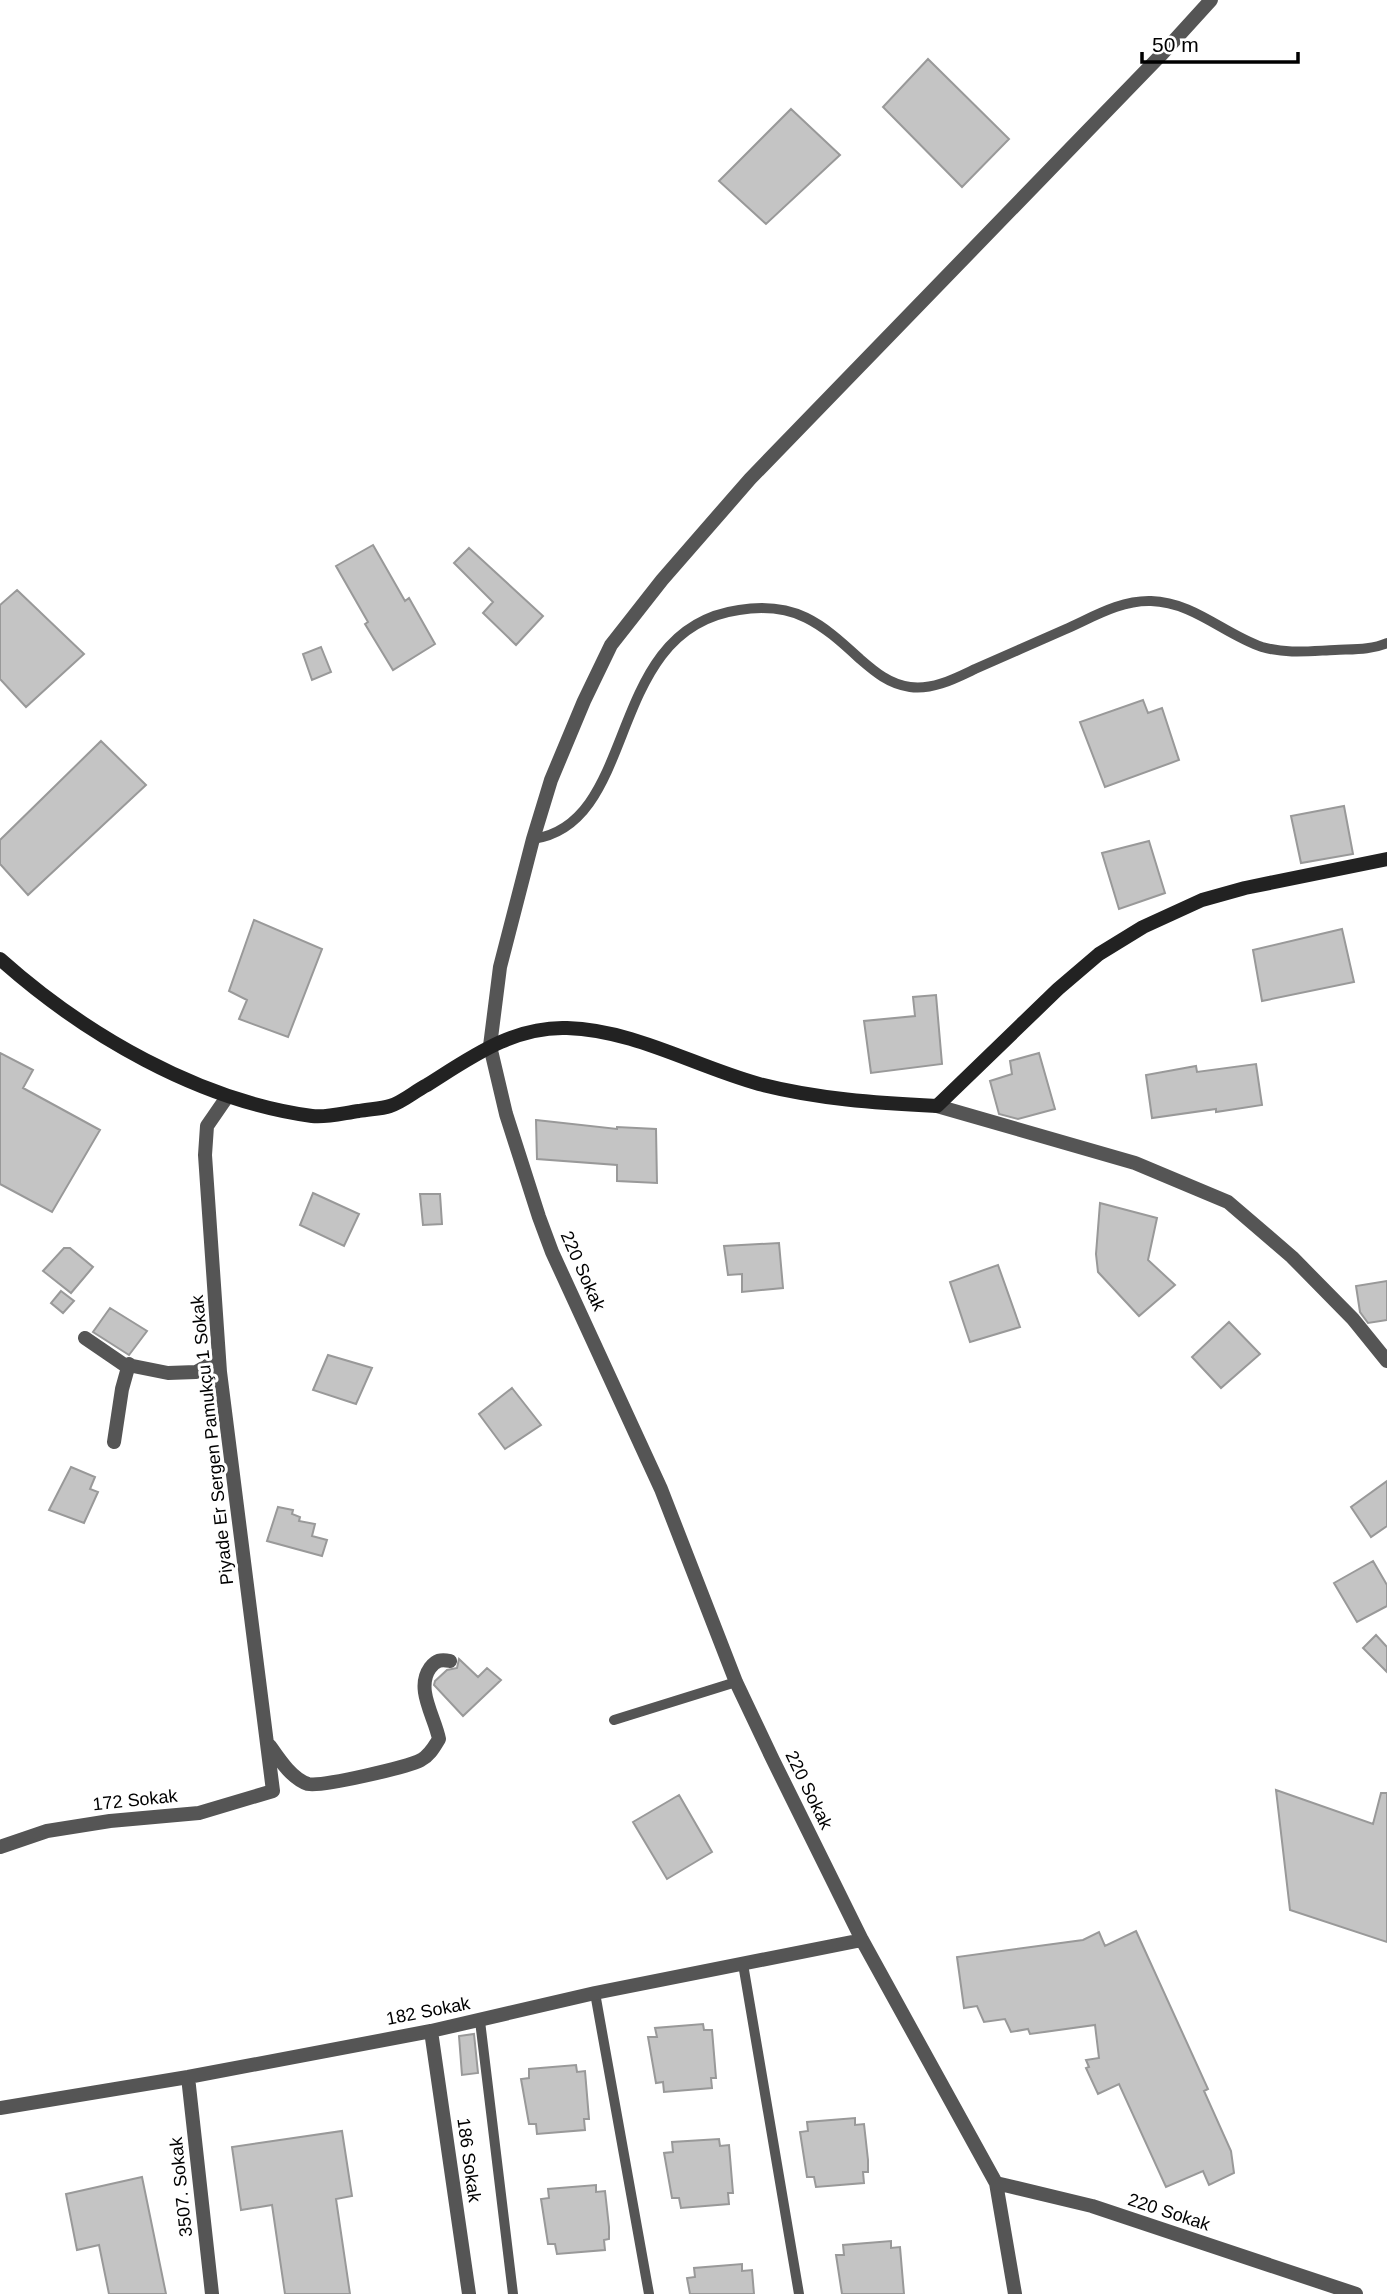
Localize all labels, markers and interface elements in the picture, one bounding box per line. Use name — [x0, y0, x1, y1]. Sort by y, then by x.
scale bar — [1142, 21, 1298, 65]
text: 50 m — [1152, 33, 1199, 56]
street label: 220 Sokak — [557, 1228, 610, 1315]
street label: Piyade Er Sergen Pamukçu 1 Sokak — [187, 1293, 237, 1586]
street label: 220 Sokak — [781, 1747, 837, 1834]
street label: 172 Sokak — [92, 1786, 179, 1814]
street label: 182 Sokak — [384, 1993, 473, 2029]
street label: 186 Sokak — [453, 2116, 485, 2204]
street label: 3507. Sokak — [166, 2135, 196, 2238]
street label: 220 Sokak — [1125, 2189, 1213, 2235]

